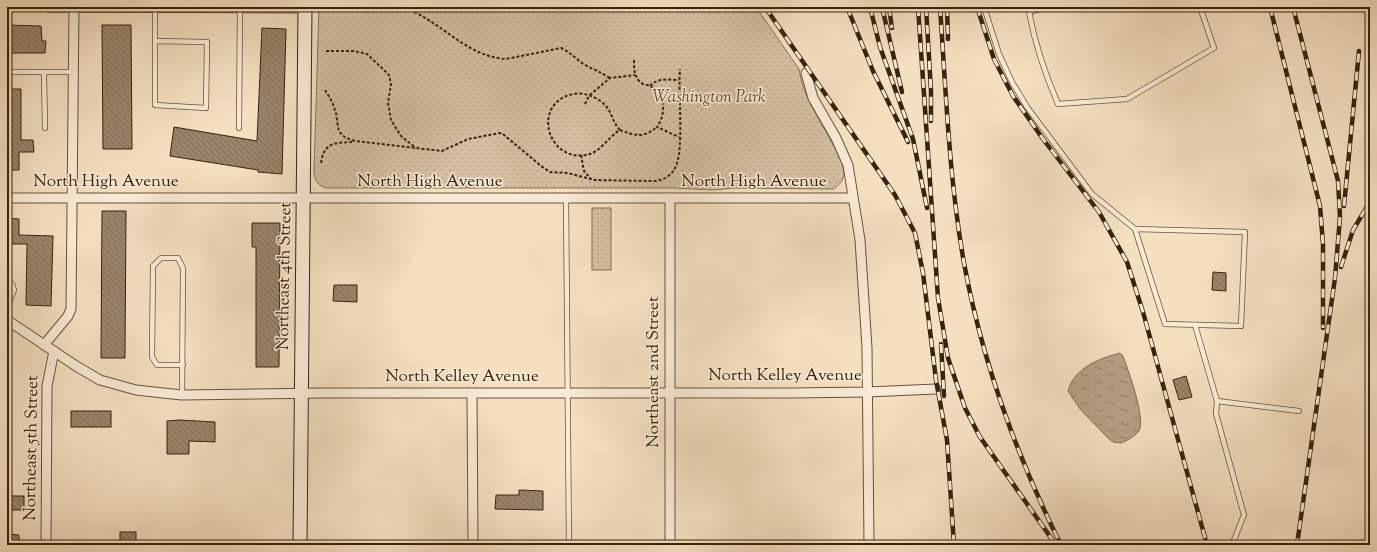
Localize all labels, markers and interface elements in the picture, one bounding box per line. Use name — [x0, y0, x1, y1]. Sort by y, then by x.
park label: Washington Park — [652, 86, 766, 110]
street label: North High Avenue — [33, 170, 179, 194]
street label: North High Avenue — [357, 170, 503, 194]
street label: North High Avenue — [681, 170, 827, 194]
street label: Northeast 4th Street — [272, 202, 298, 350]
street label: Northeast 2nd Street — [642, 296, 666, 448]
street label: North Kelley Avenue — [708, 364, 862, 388]
street label: North Kelley Avenue — [385, 365, 539, 389]
street label: Northeast 5th Street — [19, 375, 45, 521]

